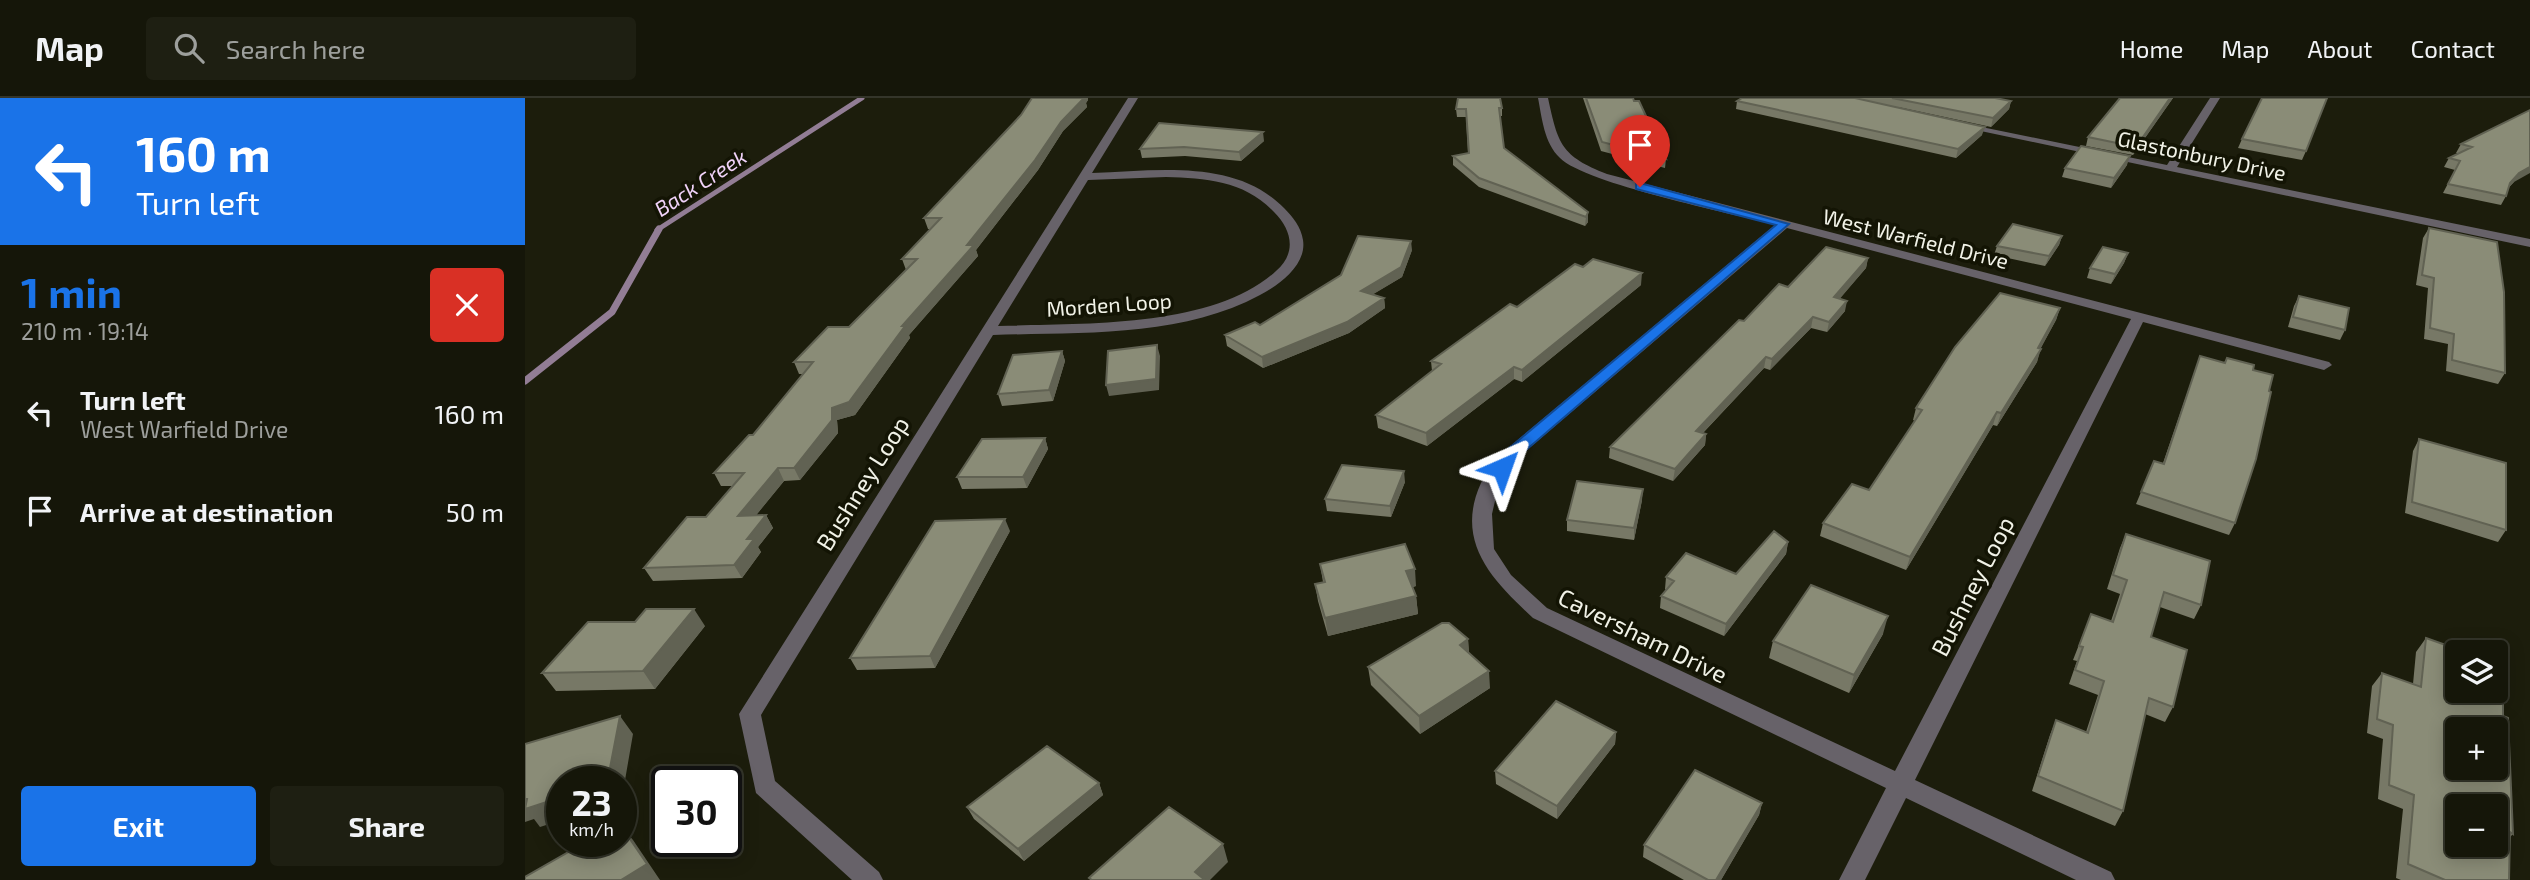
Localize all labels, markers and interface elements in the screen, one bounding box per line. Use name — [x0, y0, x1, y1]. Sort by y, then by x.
search box — [146, 17, 636, 80]
text: Map — [35, 28, 104, 68]
icon: search — [170, 29, 208, 67]
text: Search here — [226, 33, 365, 64]
text: Home — [2120, 34, 2183, 63]
text: Map — [2221, 34, 2269, 63]
text: About — [2307, 34, 2373, 63]
text: Contact — [2411, 34, 2495, 63]
pin — [1610, 115, 1670, 187]
text: 160 m — [136, 123, 271, 182]
street label: Glastonbury Drive — [2116, 125, 2288, 185]
icon: left — [21, 126, 112, 217]
icon: arrive — [1621, 126, 1659, 164]
water label: Back Creek — [649, 143, 751, 221]
text: Turn left — [136, 183, 260, 221]
street label: West Warfield Drive — [1821, 203, 2011, 273]
text: 1 min — [21, 266, 122, 316]
button: close — [430, 268, 504, 342]
street label: Morden Loop — [1046, 287, 1172, 321]
text: 210 m · 19:14 — [21, 317, 149, 345]
text: Turn left — [80, 384, 186, 415]
icon: left — [21, 394, 59, 432]
text: 160 m — [435, 398, 504, 429]
street label: Bushney Loop — [809, 411, 915, 555]
text: West Warfield Drive — [80, 415, 288, 443]
position arrow — [1465, 431, 1539, 505]
icon: arrive — [21, 492, 59, 530]
text: Arrive at destination — [80, 496, 333, 527]
text: 50 m — [446, 496, 504, 527]
street label: Bushney Loop — [1924, 511, 2020, 661]
street label: Caversham Drive — [1554, 582, 1732, 688]
map controls — [2445, 640, 2508, 857]
button: layers — [2445, 640, 2508, 703]
button: + — [2445, 717, 2508, 780]
speed limit sign: 30 — [651, 766, 742, 857]
text: 23 — [571, 781, 612, 823]
button: Exit — [21, 786, 256, 866]
button: Share — [270, 786, 504, 866]
button: − — [2445, 794, 2508, 857]
text: km/h — [569, 818, 614, 840]

